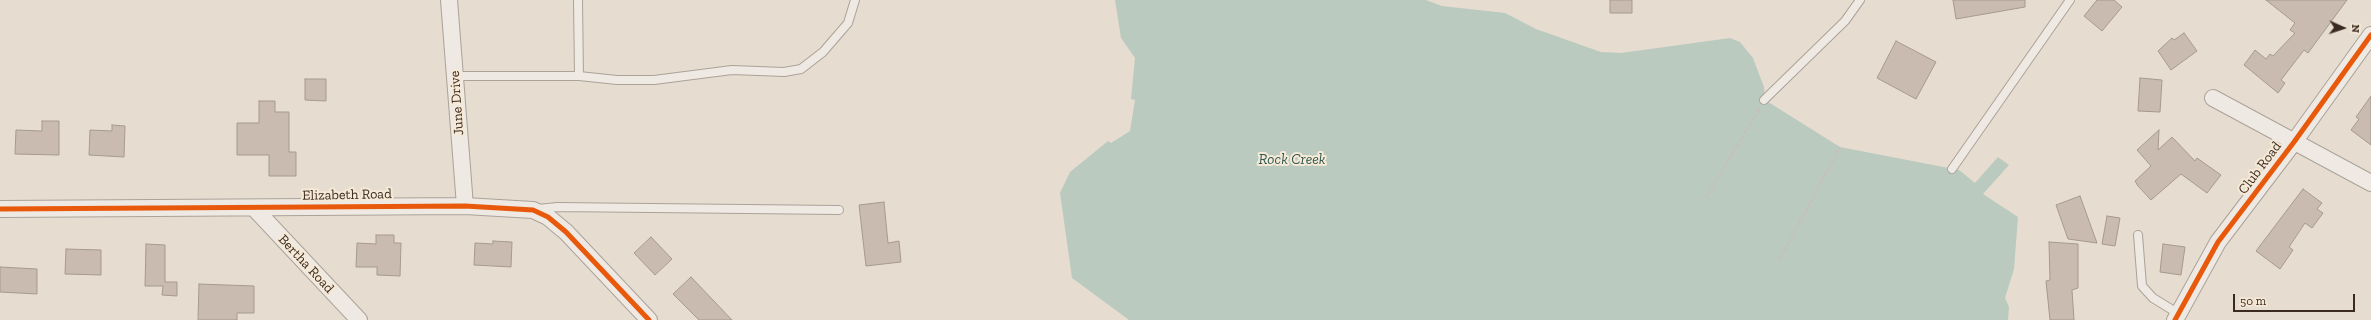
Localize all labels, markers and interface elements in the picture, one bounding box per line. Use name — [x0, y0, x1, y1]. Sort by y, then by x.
north arrow — [2323, 8, 2363, 48]
text: N — [2349, 24, 2362, 33]
street label: June Drive — [446, 70, 468, 136]
street label: Club Road — [2235, 138, 2285, 198]
water label: Rock Creek — [1259, 151, 1325, 169]
street label: Elizabeth Road — [302, 186, 392, 204]
street label: Bertha Road — [275, 231, 337, 297]
scale bar — [2235, 286, 2357, 312]
text: 50 m — [2240, 294, 2266, 308]

